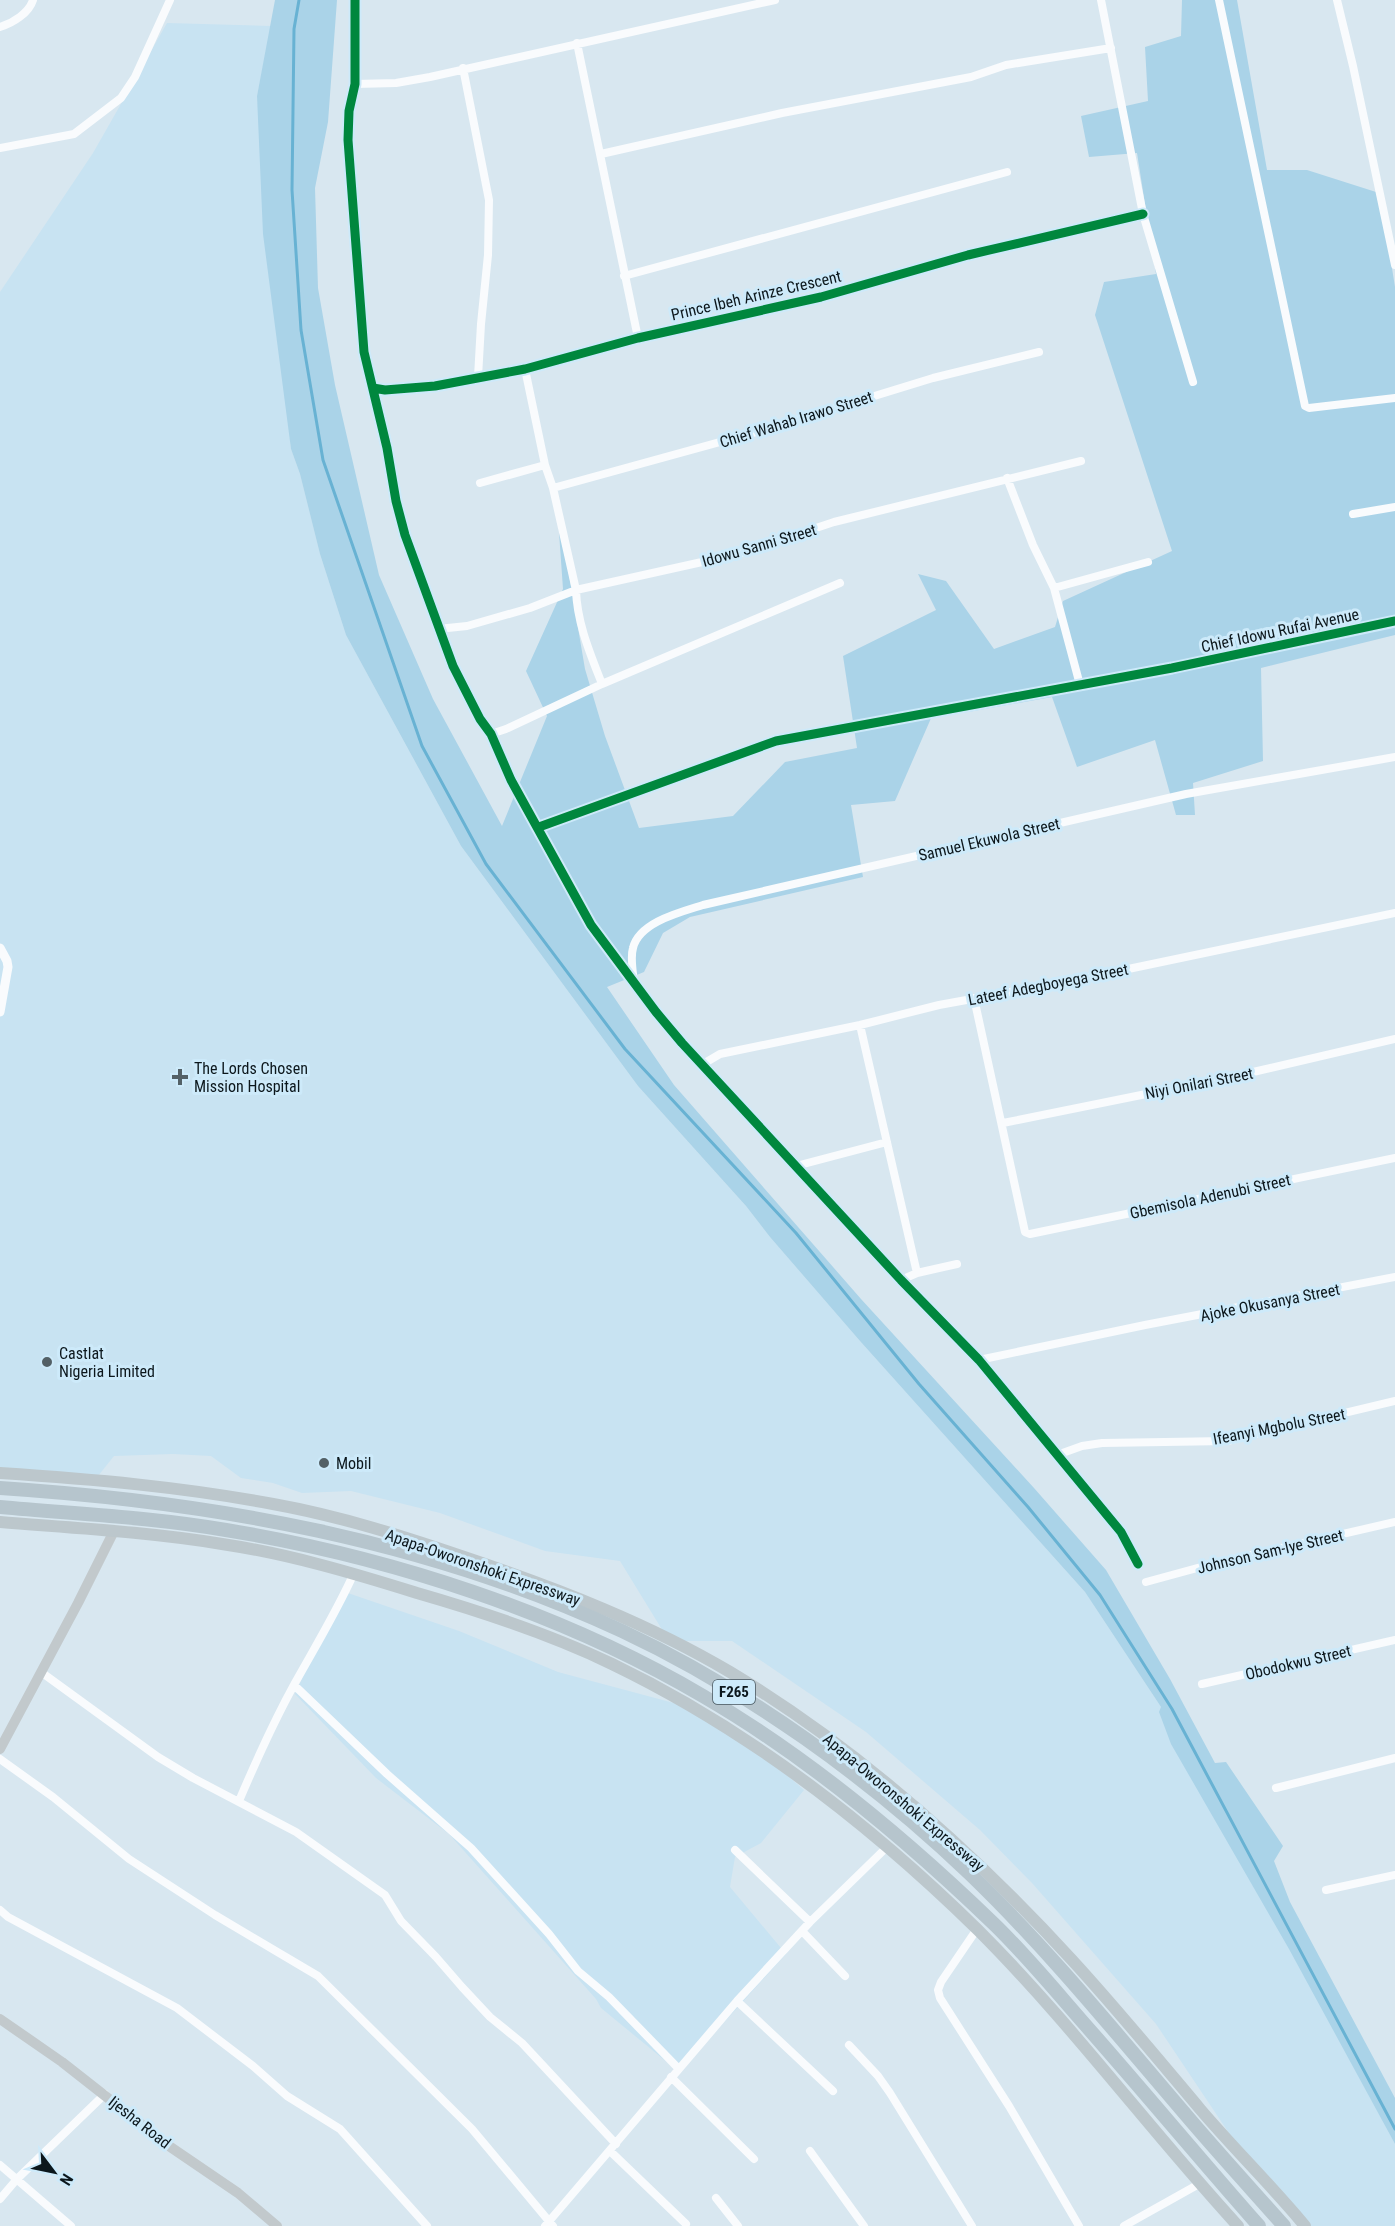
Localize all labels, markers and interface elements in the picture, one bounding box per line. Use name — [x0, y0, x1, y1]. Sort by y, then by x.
street label: Prince Ibeh Arinze Crescent — [669, 267, 843, 324]
street label: Chief Wahab Irawo Street — [717, 387, 875, 452]
street label: Idowu Sanni Street — [700, 520, 819, 571]
street label: Chief Idowu Rufai Avenue — [1199, 604, 1361, 657]
street label: Samuel Ekuwola Street — [917, 814, 1062, 865]
street label: Lateef Adegboyega Street — [966, 960, 1130, 1009]
place label: The Lords Chosen Mission Hospital — [194, 1059, 308, 1096]
street label: Niyi Onilari Street — [1143, 1064, 1255, 1103]
marker: The Lords Chosen Mission Hospital — [171, 1068, 189, 1086]
street label: Gbemisola Adenubi Street — [1128, 1170, 1292, 1223]
street label: Ajoke Okusanya Street — [1199, 1280, 1342, 1325]
place label: Castlat Nigeria Limited — [59, 1344, 155, 1381]
marker: Castlat Nigeria Limited — [40, 1355, 54, 1369]
street label: Ifeanyi Mgbolu Street — [1211, 1404, 1347, 1449]
place label: Mobil — [336, 1454, 371, 1473]
marker: Mobil — [317, 1456, 331, 1470]
street label: Apapa-Oworonshoki Expressway — [383, 1525, 583, 1610]
street label: Johnson Sam-Iye Street — [1195, 1525, 1345, 1578]
street label: Obodokwu Street — [1243, 1641, 1353, 1684]
road number: F265 — [713, 1680, 755, 1704]
street label: Apapa-Oworonshoki Expressway — [819, 1729, 988, 1876]
street label: Ijesha Road — [105, 2092, 175, 2153]
north arrow — [24, 2142, 84, 2202]
text: N — [56, 2170, 77, 2189]

